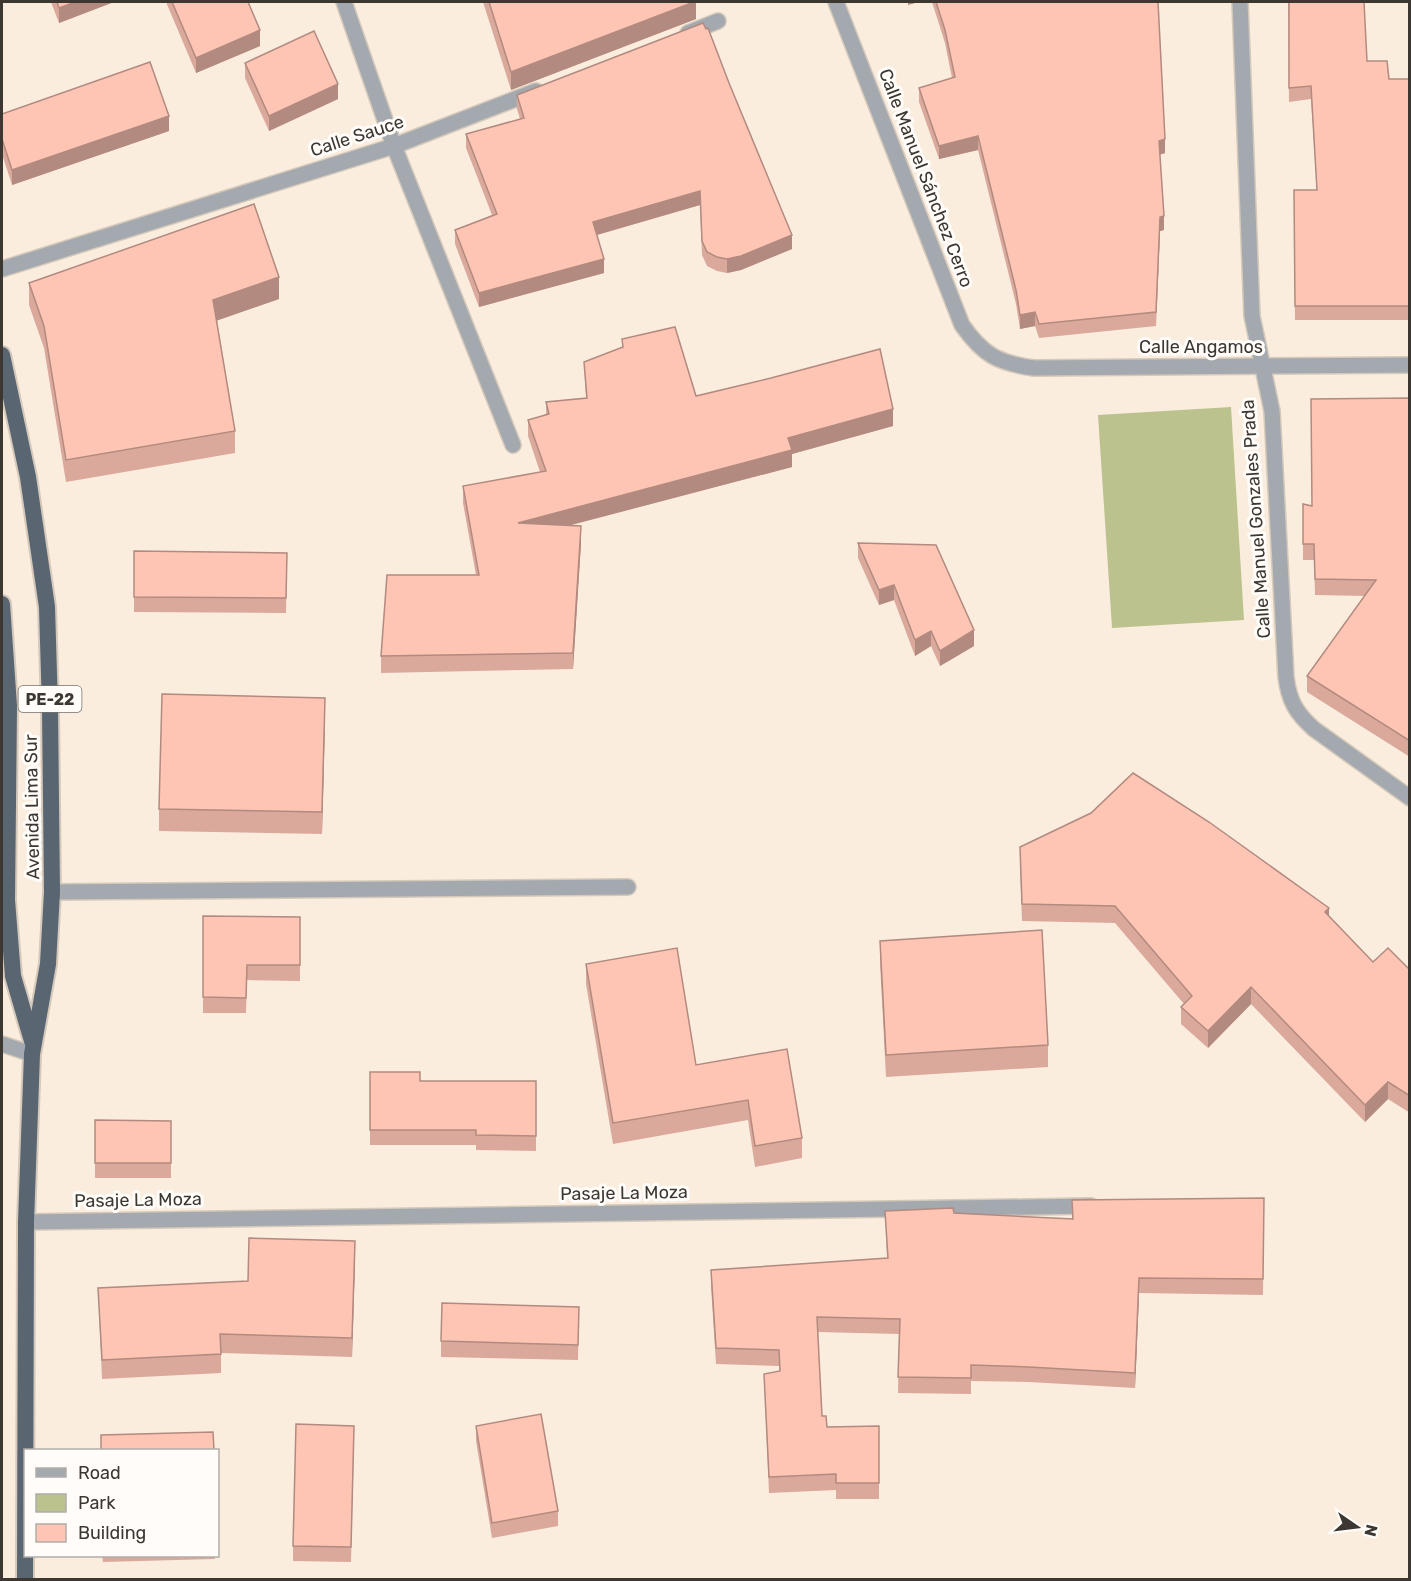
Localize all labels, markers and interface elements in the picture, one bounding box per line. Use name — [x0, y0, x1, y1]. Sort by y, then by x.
street label: Calle Manuel Sánchez Cerro — [874, 66, 978, 290]
street label: Calle Sauce — [307, 111, 407, 161]
street label: Calle Angamos — [1139, 336, 1263, 358]
street label: Calle Manuel Gonzales Prada — [1237, 399, 1275, 639]
road number: PE-22 — [19, 686, 82, 712]
street label: Avenida Lima Sur — [20, 734, 44, 880]
street label: Pasaje La Moza — [560, 1181, 688, 1205]
street label: Pasaje La Moza — [74, 1188, 202, 1212]
legend — [24, 1449, 219, 1557]
text: Road — [78, 1462, 121, 1484]
text: Park — [78, 1492, 116, 1514]
north arrow — [1327, 1497, 1387, 1557]
text: Building — [78, 1522, 146, 1544]
text: N — [1360, 1523, 1382, 1538]

